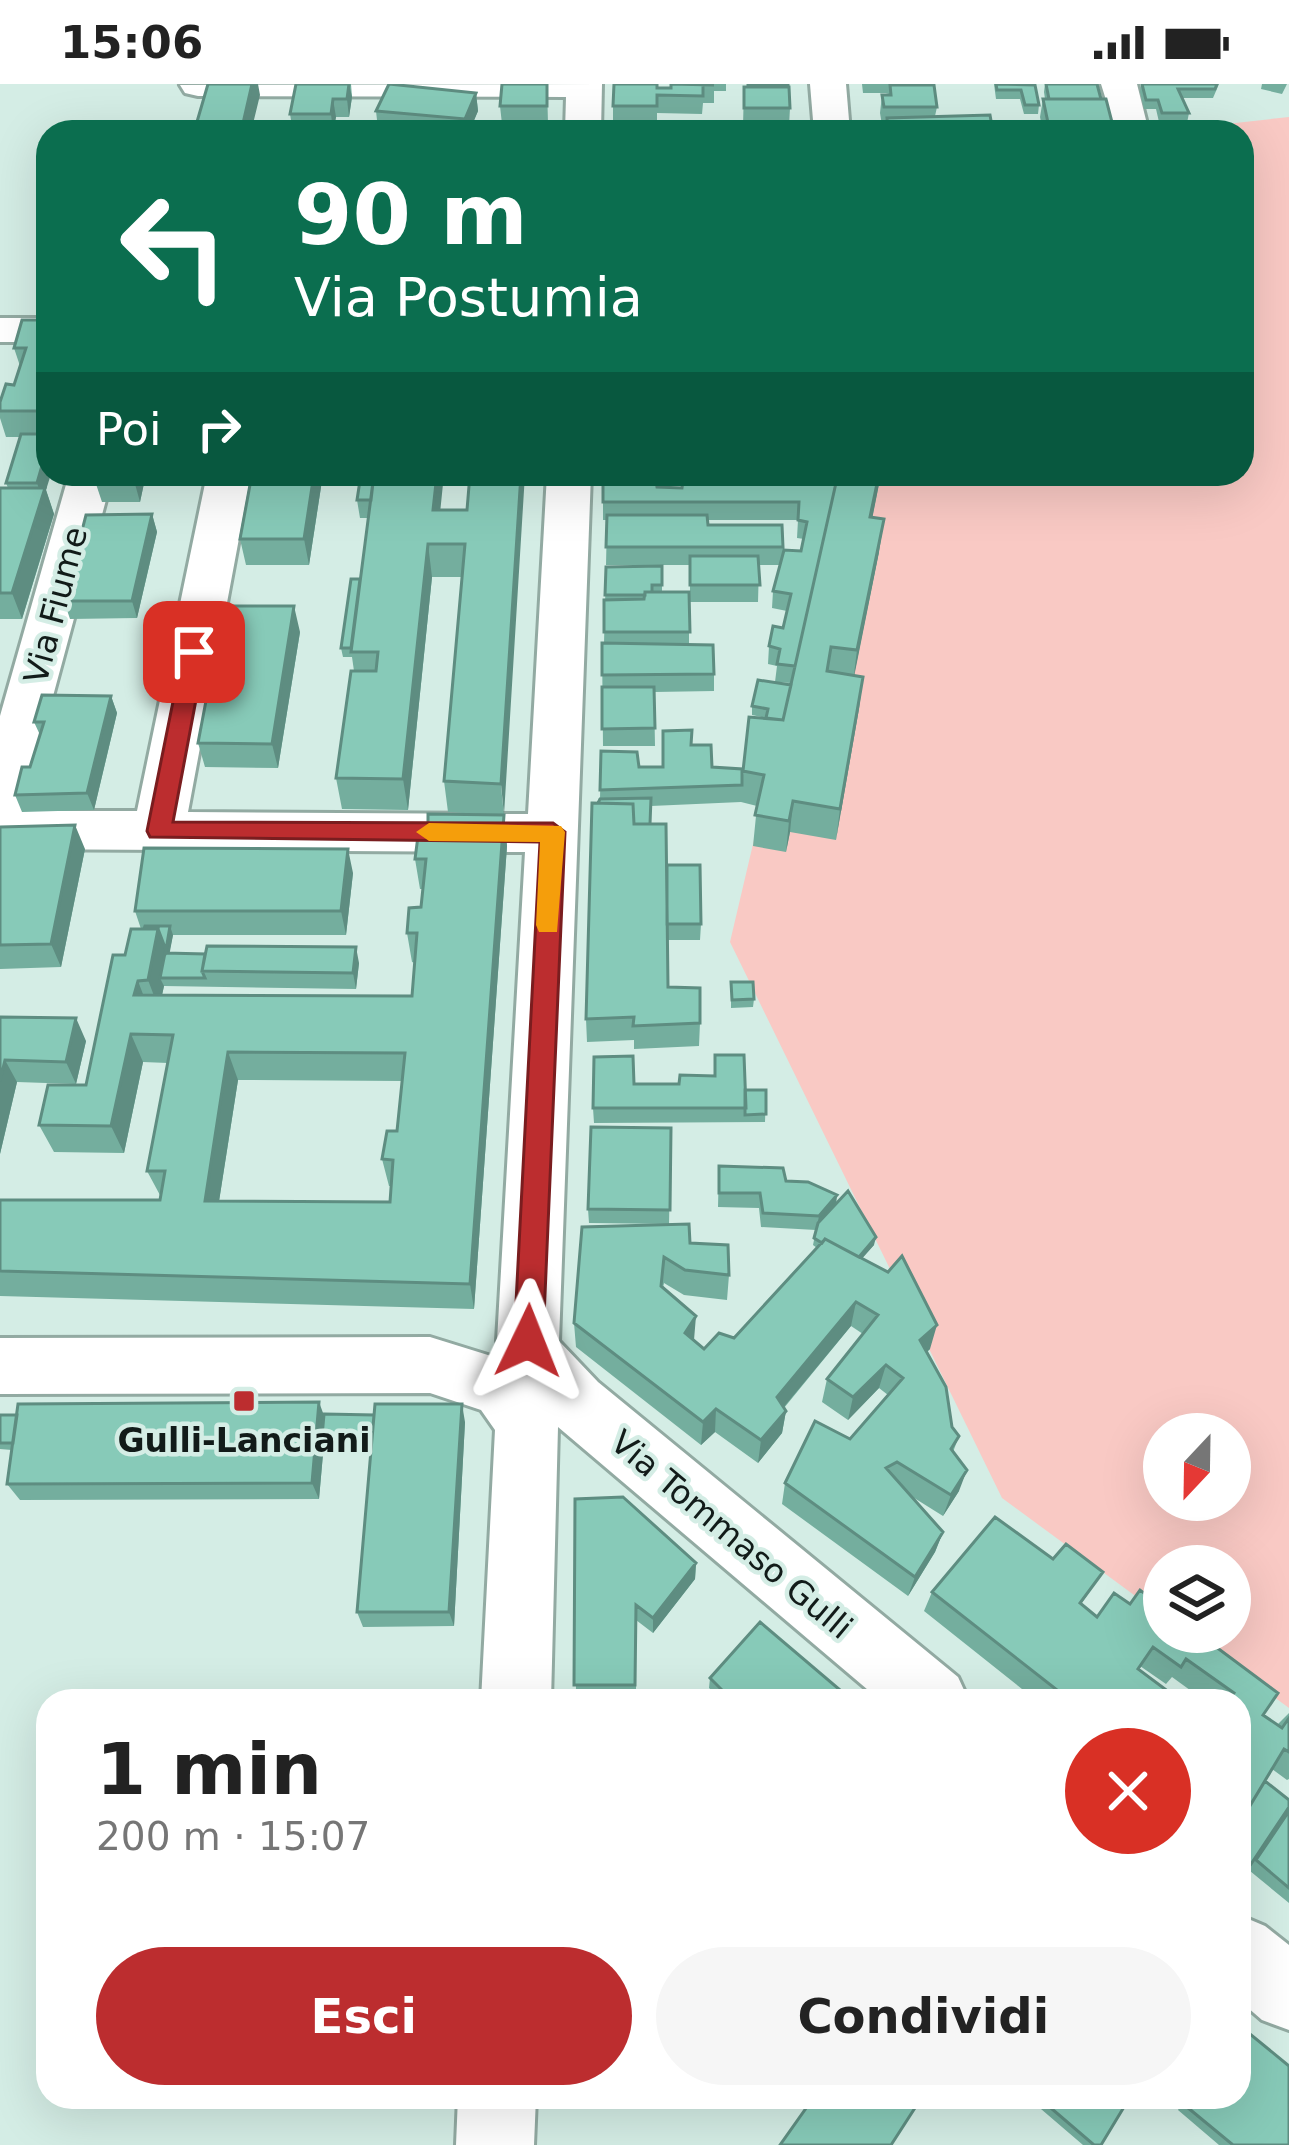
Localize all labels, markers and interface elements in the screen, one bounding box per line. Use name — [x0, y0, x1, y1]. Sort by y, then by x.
text: 15:06 — [60, 16, 203, 69]
text: 90 m — [294, 166, 528, 264]
icon: left — [96, 168, 252, 324]
text: Via Postumia — [294, 266, 643, 329]
icon: right — [186, 396, 252, 462]
text: Poi — [96, 403, 162, 456]
street label: Via Fiume — [16, 522, 95, 688]
pin — [143, 601, 245, 703]
icon: arrive — [161, 619, 227, 685]
position arrow — [465, 1278, 591, 1404]
marker: Gulli-Lanciani — [231, 1388, 257, 1414]
north arrow — [1143, 1413, 1251, 1521]
map controls — [1143, 1413, 1251, 1653]
place label: Gulli-Lanciani — [118, 1421, 370, 1460]
street label: Via Tommaso Gulli — [603, 1422, 860, 1647]
button: layers — [1143, 1545, 1251, 1653]
text: 1 min — [96, 1727, 322, 1811]
button: close — [1065, 1728, 1191, 1854]
text: 200 m · 15:07 — [96, 1814, 370, 1859]
button: Esci — [96, 1947, 632, 2085]
button: Condividi — [656, 1947, 1191, 2085]

